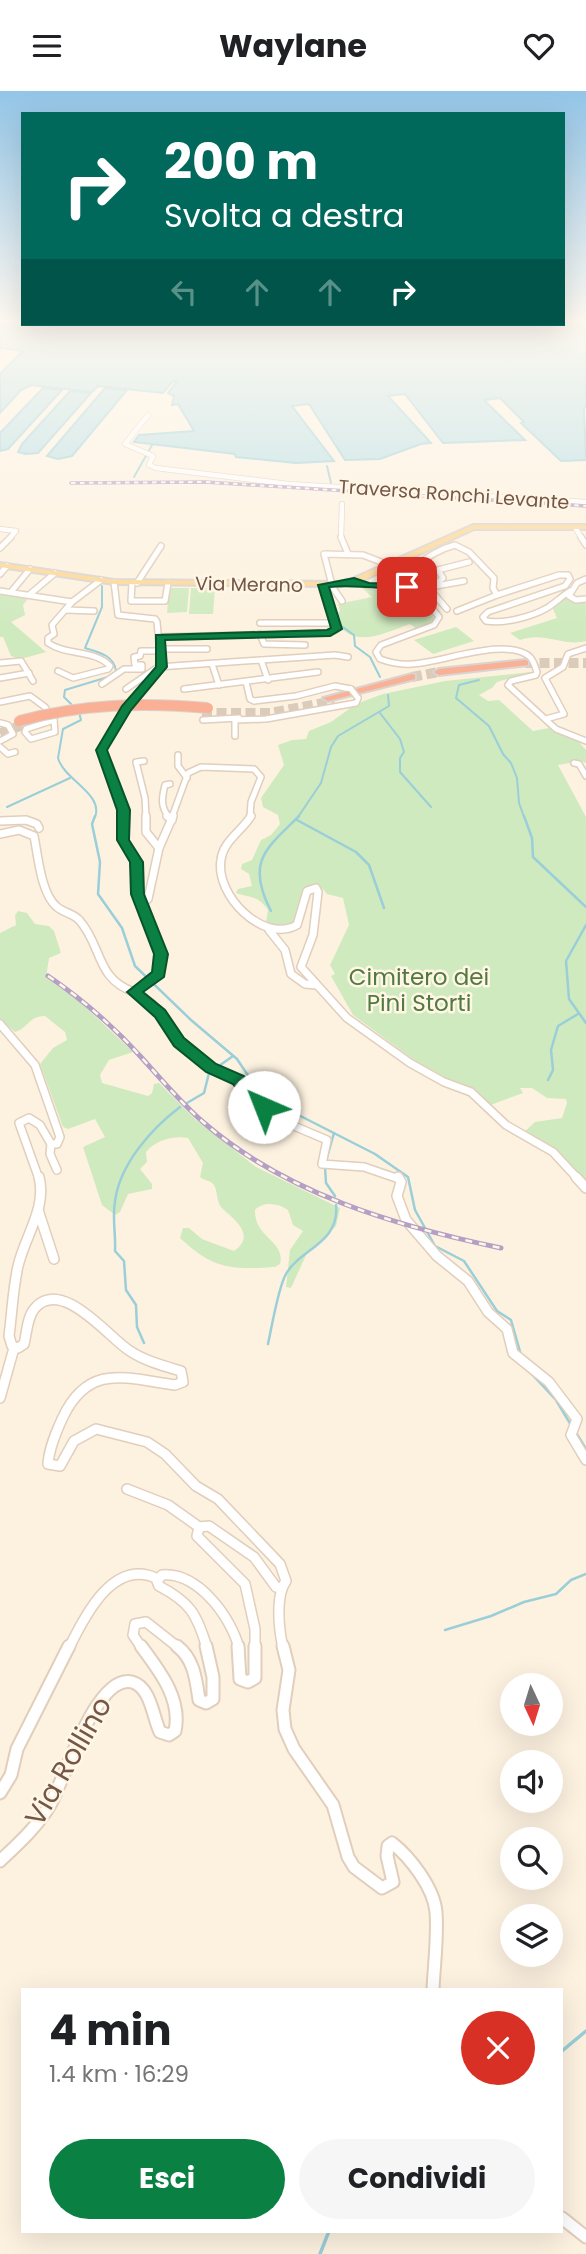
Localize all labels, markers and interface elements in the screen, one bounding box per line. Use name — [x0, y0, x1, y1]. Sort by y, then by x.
text: Waylane — [219, 23, 367, 68]
icon: menu — [28, 27, 66, 65]
icon: heart — [520, 27, 558, 65]
text: 200 m — [164, 128, 318, 196]
icon: right — [49, 140, 140, 231]
text: Svolta a destra — [164, 193, 404, 238]
icon: left — [165, 273, 203, 311]
icon: ahead — [238, 273, 276, 311]
icon: ahead — [311, 273, 349, 311]
icon: right — [384, 273, 422, 311]
street label: Traversa Ronchi Levante — [338, 473, 570, 516]
pin — [377, 557, 437, 617]
icon: arrive — [388, 568, 426, 606]
street label: Via Merano — [195, 570, 303, 599]
park label: Cimitero dei Pini Storti — [349, 961, 489, 1019]
position arrow — [227, 1070, 301, 1144]
north arrow — [500, 1673, 564, 1736]
map controls — [500, 1673, 563, 1967]
street label: Via Rollino — [16, 1689, 121, 1833]
button: sound — [500, 1750, 563, 1813]
button: search — [500, 1827, 563, 1890]
button: layers — [500, 1904, 563, 1967]
text: 4 min — [49, 2001, 172, 2060]
button: close — [461, 2011, 535, 2085]
text: 1.4 km · 16:29 — [49, 2058, 189, 2090]
button: Esci — [49, 2139, 285, 2219]
button: Condividi — [299, 2139, 535, 2219]

